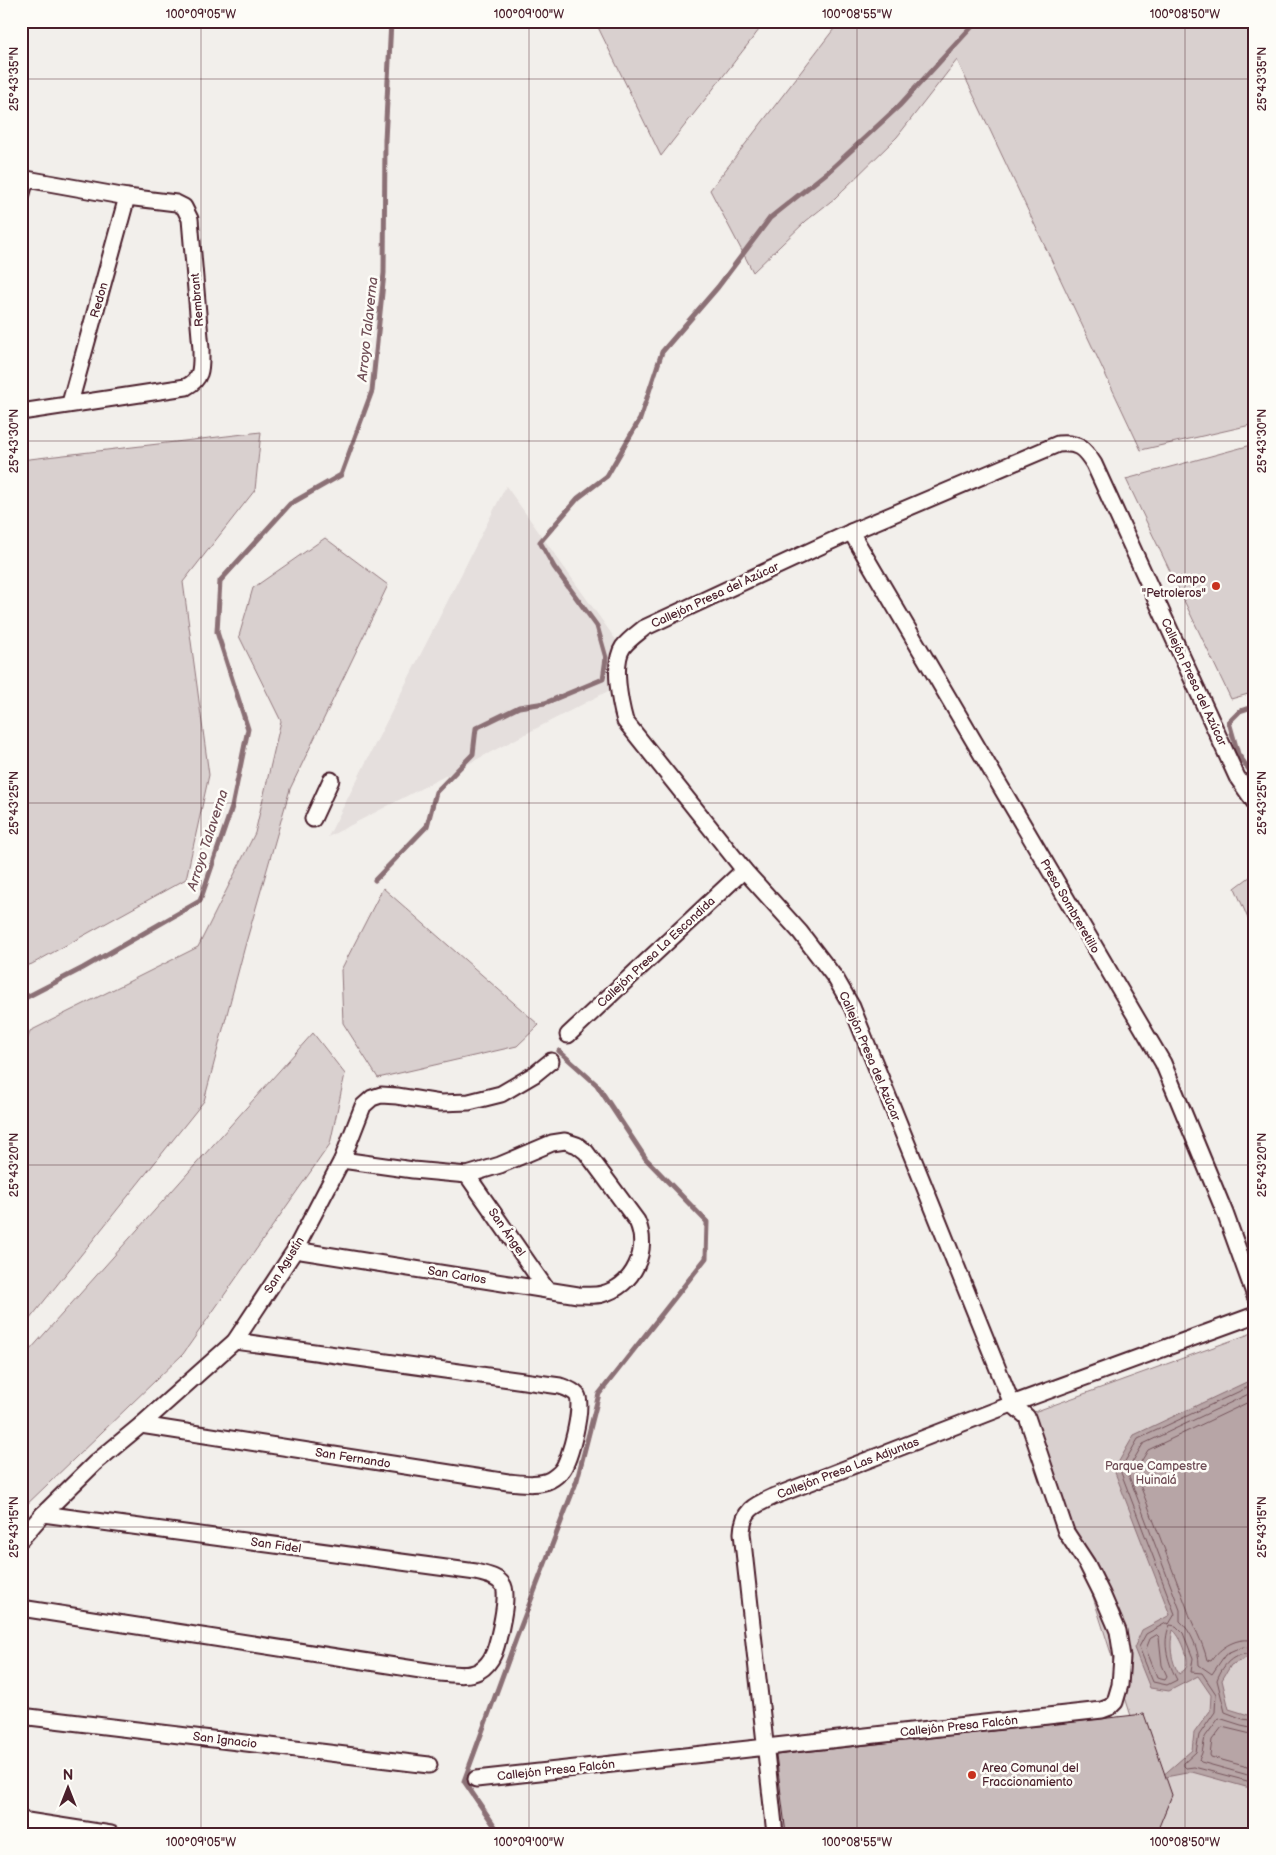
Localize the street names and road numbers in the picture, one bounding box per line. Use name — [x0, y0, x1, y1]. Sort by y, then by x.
street label: Rembrant — [188, 272, 207, 327]
street label: Redon — [87, 280, 112, 320]
street label: Callejón Presa del Azúcar — [649, 559, 782, 632]
street label: Callejón Presa del Azúcar — [1157, 616, 1230, 749]
street label: Presa Sombreretillo — [1036, 856, 1103, 956]
street label: Callejón Presa La Escondida — [594, 894, 719, 1011]
street label: Callejón Presa del Azúcar — [835, 989, 904, 1124]
street label: San Ángel — [485, 1204, 530, 1259]
street label: San Agustín — [261, 1234, 308, 1296]
street label: San Carlos — [427, 1263, 487, 1288]
street label: Callejón Presa Las Adjuntas — [775, 1434, 921, 1503]
street label: San Fernando — [314, 1445, 392, 1472]
street label: San Fidel — [250, 1535, 302, 1556]
street label: Callejón Presa Falcón — [899, 1713, 1019, 1740]
street label: San Ignacio — [192, 1729, 258, 1752]
street label: Callejón Presa Falcón — [496, 1757, 616, 1784]

